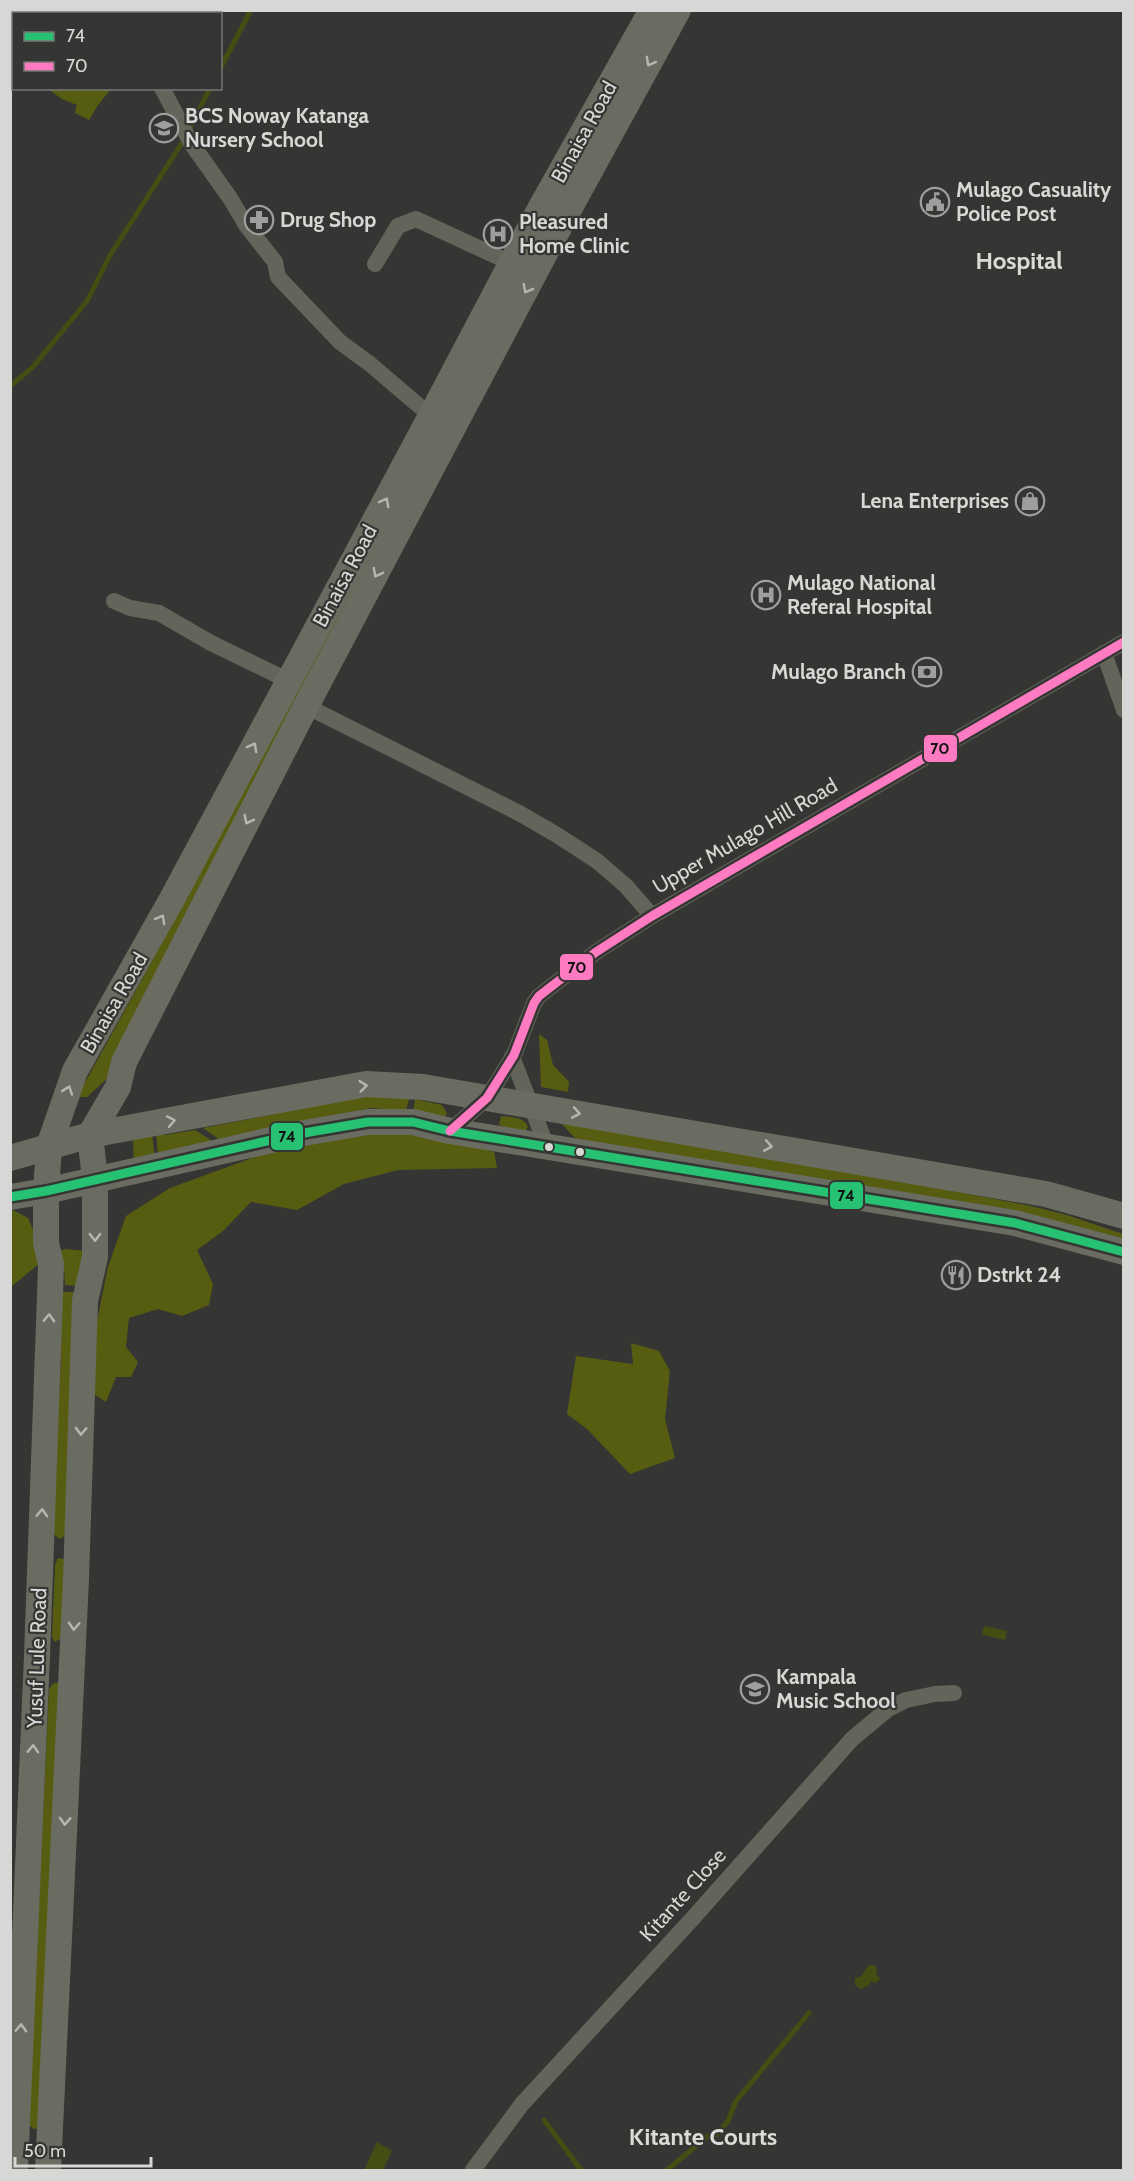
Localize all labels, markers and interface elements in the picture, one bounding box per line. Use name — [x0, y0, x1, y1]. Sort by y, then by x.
legend — [12, 12, 222, 90]
text: 74 — [66, 25, 85, 47]
text: 70 — [66, 55, 87, 77]
one-way arrow — [646, 56, 657, 66]
street label: Binaisa Road — [545, 77, 622, 187]
place label: BCS Noway Katanga Nursery School — [185, 103, 370, 152]
school or university icon: BCS Noway Katanga Nursery School — [148, 112, 180, 144]
place label: Mulago Casuality Police Post — [956, 177, 1112, 226]
public building icon: Mulago Casuality Police Post — [919, 186, 951, 218]
pharmacy icon: Drug Shop — [243, 204, 275, 236]
place label: Drug Shop — [280, 207, 376, 232]
place label: Pleasured Home Clinic — [519, 209, 630, 258]
hospital icon: Pleasured Home Clinic — [482, 218, 514, 250]
district label: Hospital — [975, 246, 1063, 275]
one-way arrow — [523, 282, 534, 293]
shop icon: Lena Enterprises — [1014, 485, 1046, 517]
place label: Lena Enterprises — [860, 488, 1009, 513]
one-way arrow — [378, 497, 389, 508]
street label: Binaisa Road — [307, 520, 382, 631]
one-way arrow — [373, 566, 384, 577]
place label: Mulago National Referal Hospital — [787, 570, 936, 619]
hospital icon: Mulago National Referal Hospital — [750, 579, 782, 611]
bank icon: Mulago Branch — [911, 656, 943, 688]
place label: Mulago Branch — [771, 659, 906, 684]
line badge: 70 — [923, 734, 958, 763]
text: 70 — [930, 739, 950, 758]
one-way arrow — [246, 743, 257, 754]
street label: Upper Mulago Hill Road — [648, 772, 842, 899]
one-way arrow — [244, 814, 255, 824]
one-way arrow — [154, 915, 165, 925]
street label: Binaisa Road — [75, 948, 152, 1058]
line badge: 70 — [559, 953, 594, 981]
text: 70 — [567, 958, 587, 977]
one-way arrow — [358, 1080, 367, 1093]
one-way arrow — [61, 1086, 74, 1096]
one-way arrow — [572, 1107, 581, 1119]
one-way arrow — [166, 1115, 176, 1128]
line badge: 74 — [270, 1122, 304, 1151]
text: 74 — [278, 1127, 296, 1146]
one-way arrow — [763, 1139, 773, 1152]
unlabelled marker — [543, 1141, 555, 1153]
unlabelled marker — [574, 1146, 586, 1158]
line badge: 74 — [829, 1181, 864, 1210]
text: 74 — [837, 1186, 855, 1205]
one-way arrow — [89, 1233, 101, 1242]
restaurant icon: Dstrkt 24 — [940, 1259, 972, 1291]
place label: Dstrkt 24 — [977, 1262, 1061, 1287]
one-way arrow — [43, 1313, 56, 1322]
one-way arrow — [74, 1427, 87, 1436]
one-way arrow — [36, 1508, 49, 1517]
street label: Yusuf Lule Road — [22, 1588, 51, 1729]
one-way arrow — [68, 1621, 81, 1630]
place label: Kampala Music School — [776, 1664, 896, 1713]
school or university icon: Kampala Music School — [739, 1673, 771, 1705]
one-way arrow — [27, 1745, 40, 1754]
one-way arrow — [59, 1816, 72, 1825]
street label: Kitante Close — [634, 1843, 731, 1946]
one-way arrow — [15, 2024, 28, 2033]
district label: Kitante Courts — [629, 2122, 777, 2151]
scale bar — [15, 2130, 152, 2168]
text: 50 m — [24, 2140, 66, 2162]

